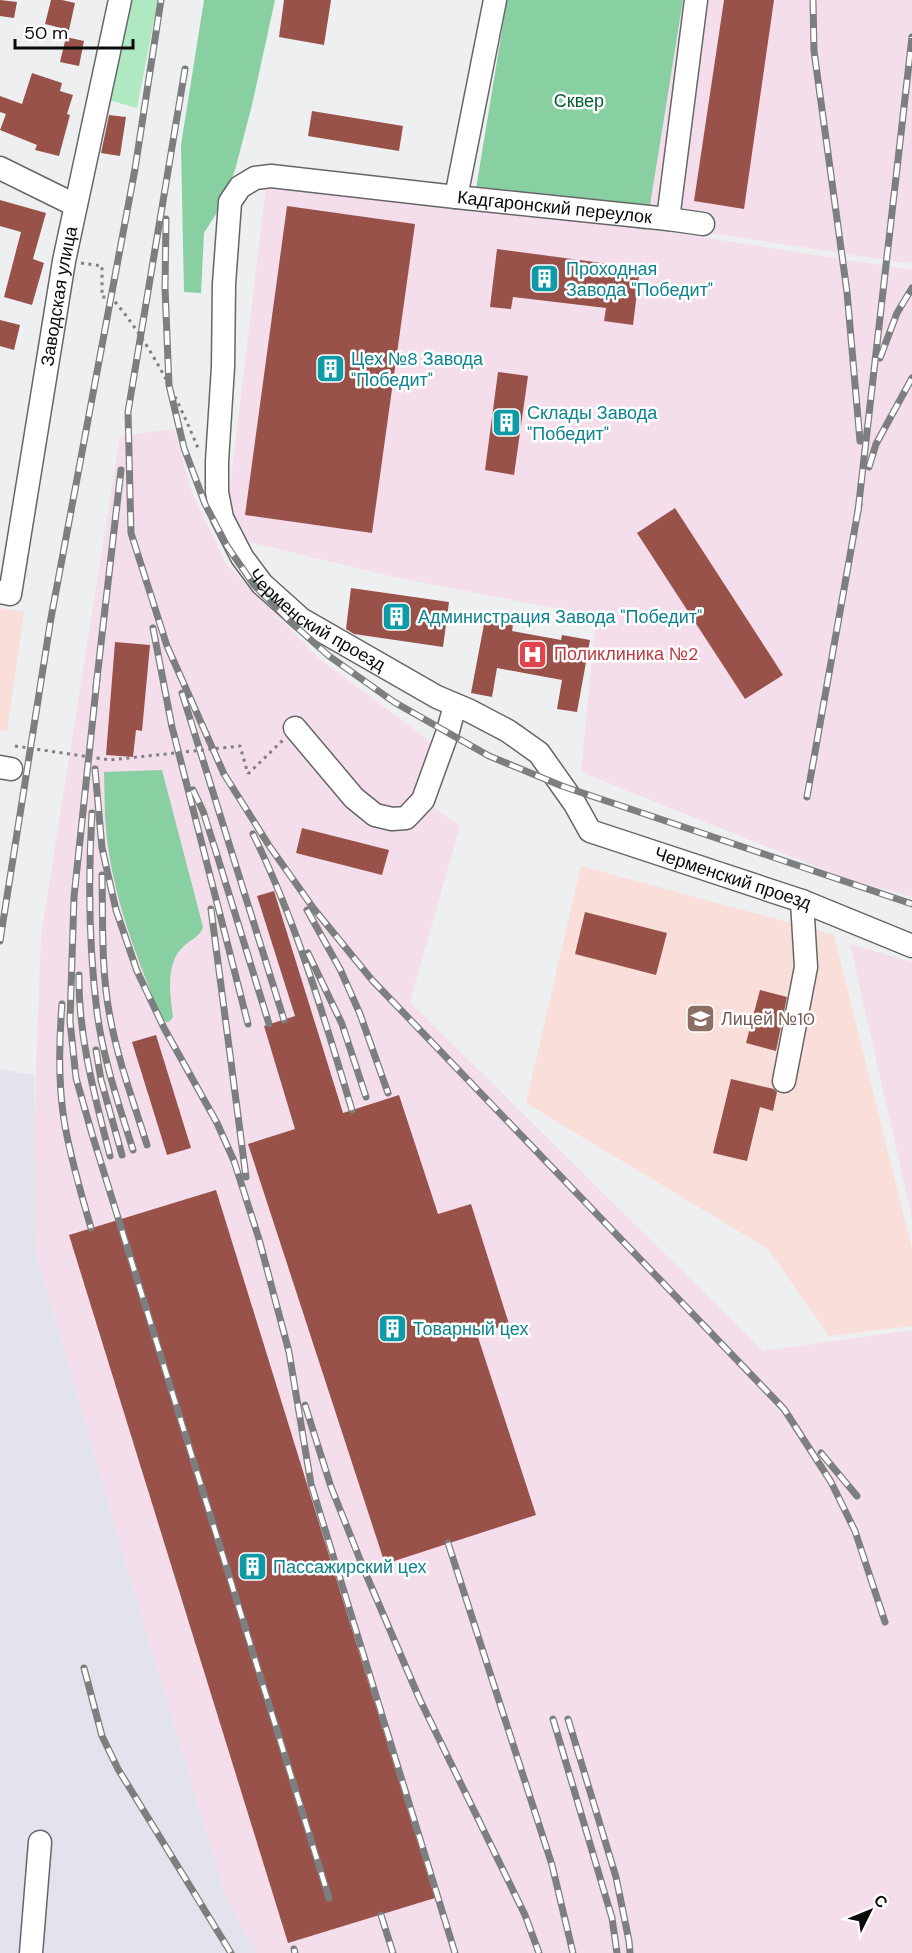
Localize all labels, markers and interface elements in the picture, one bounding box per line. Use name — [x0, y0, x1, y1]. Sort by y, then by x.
scale bar — [15, 12, 134, 50]
text: 50 m — [24, 21, 68, 45]
park label: Сквер — [554, 89, 604, 113]
street label: Кадгаронский переулок — [456, 185, 653, 229]
street label: Заводская улица — [35, 223, 83, 368]
place label: Проходная Завода "Победит" — [566, 257, 713, 302]
building icon: Проходная Завода "Победит" — [529, 263, 561, 295]
place label: Цех №8 Завода "Победит" — [351, 347, 484, 392]
building icon: Цех №8 Завода "Победит" — [314, 353, 346, 385]
place label: Склады Завода "Победит" — [527, 401, 658, 446]
building icon: Склады Завода "Победит" — [490, 407, 522, 439]
street label: Черменский проезд — [243, 564, 390, 677]
building icon: Администрация Завода "Победит" — [381, 601, 413, 633]
place label: Администрация Завода "Победит" — [418, 605, 702, 629]
hospital icon: Поликлиника №2 — [517, 638, 549, 670]
place label: Поликлиника №2 — [554, 642, 699, 666]
street label: Черменский проезд — [651, 841, 816, 916]
school or university icon: Лицей №10 — [684, 1003, 716, 1035]
place label: Лицей №10 — [721, 1007, 815, 1031]
building icon: Товарный цех — [376, 1313, 408, 1345]
place label: Товарный цех — [413, 1317, 528, 1341]
building icon: Пассажирский цех — [236, 1551, 268, 1583]
place label: Пассажирский цех — [273, 1555, 427, 1579]
north arrow — [840, 1881, 900, 1941]
text: С — [869, 1890, 893, 1913]

